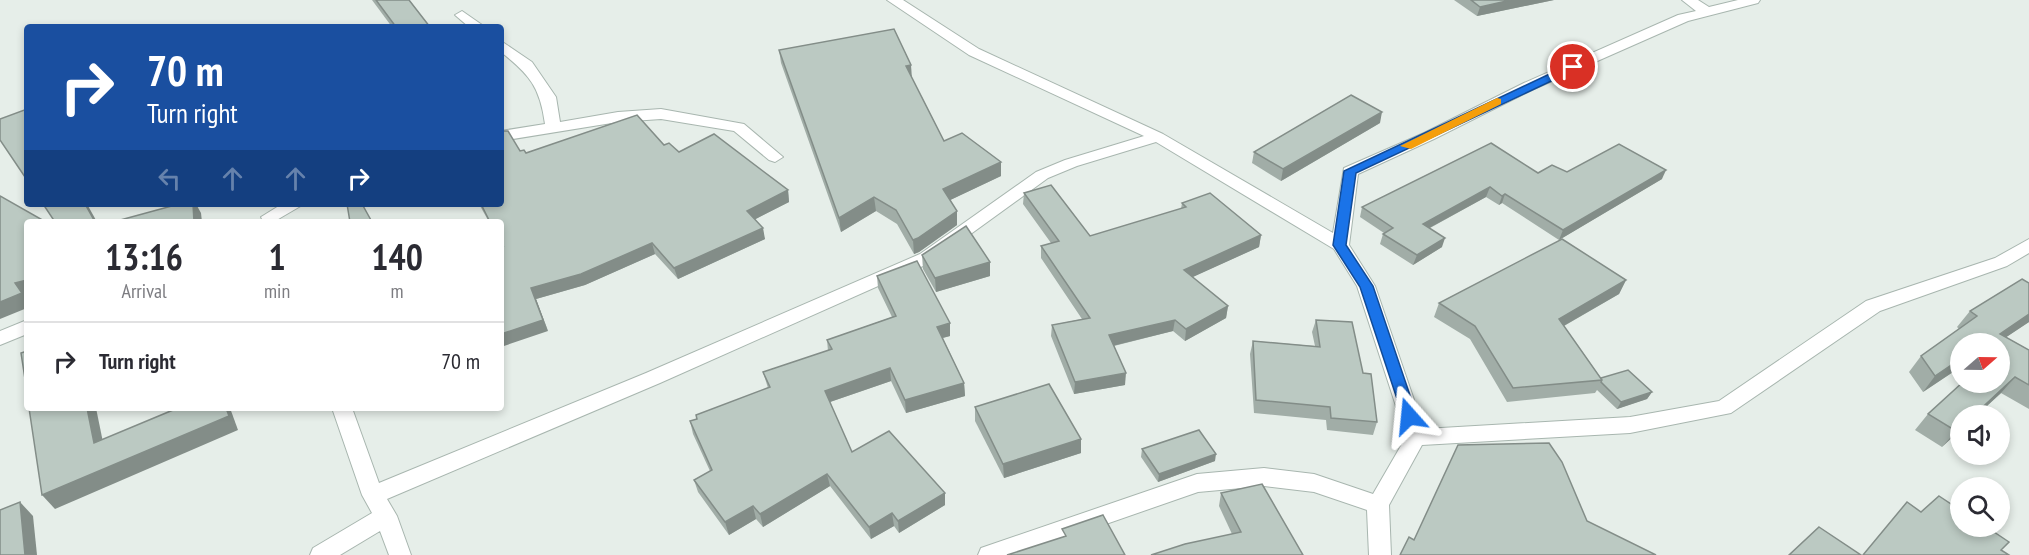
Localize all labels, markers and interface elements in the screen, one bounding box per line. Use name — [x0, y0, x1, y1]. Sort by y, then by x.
pin — [1547, 41, 1598, 92]
text: 70 m — [147, 43, 224, 98]
icon: right — [48, 48, 126, 126]
icon: arrive — [1556, 50, 1589, 83]
text: Turn right — [147, 96, 238, 130]
icon: left — [153, 162, 186, 195]
icon: ahead — [216, 162, 249, 195]
icon: ahead — [279, 162, 312, 195]
icon: right — [342, 162, 375, 195]
text: 13:16 — [105, 233, 183, 280]
text: 1 — [268, 233, 286, 280]
text: 140 — [371, 233, 423, 280]
text: Arrival — [121, 278, 167, 304]
text: min — [264, 278, 290, 304]
text: m — [391, 278, 404, 304]
north arrow — [1950, 333, 2010, 393]
map controls — [1950, 333, 2010, 537]
icon: right — [48, 345, 81, 378]
text: Turn right — [99, 347, 176, 375]
text: 70 m — [441, 347, 480, 375]
position arrow — [1377, 384, 1441, 448]
button: sound — [1950, 405, 2010, 465]
button: search — [1950, 477, 2010, 537]

